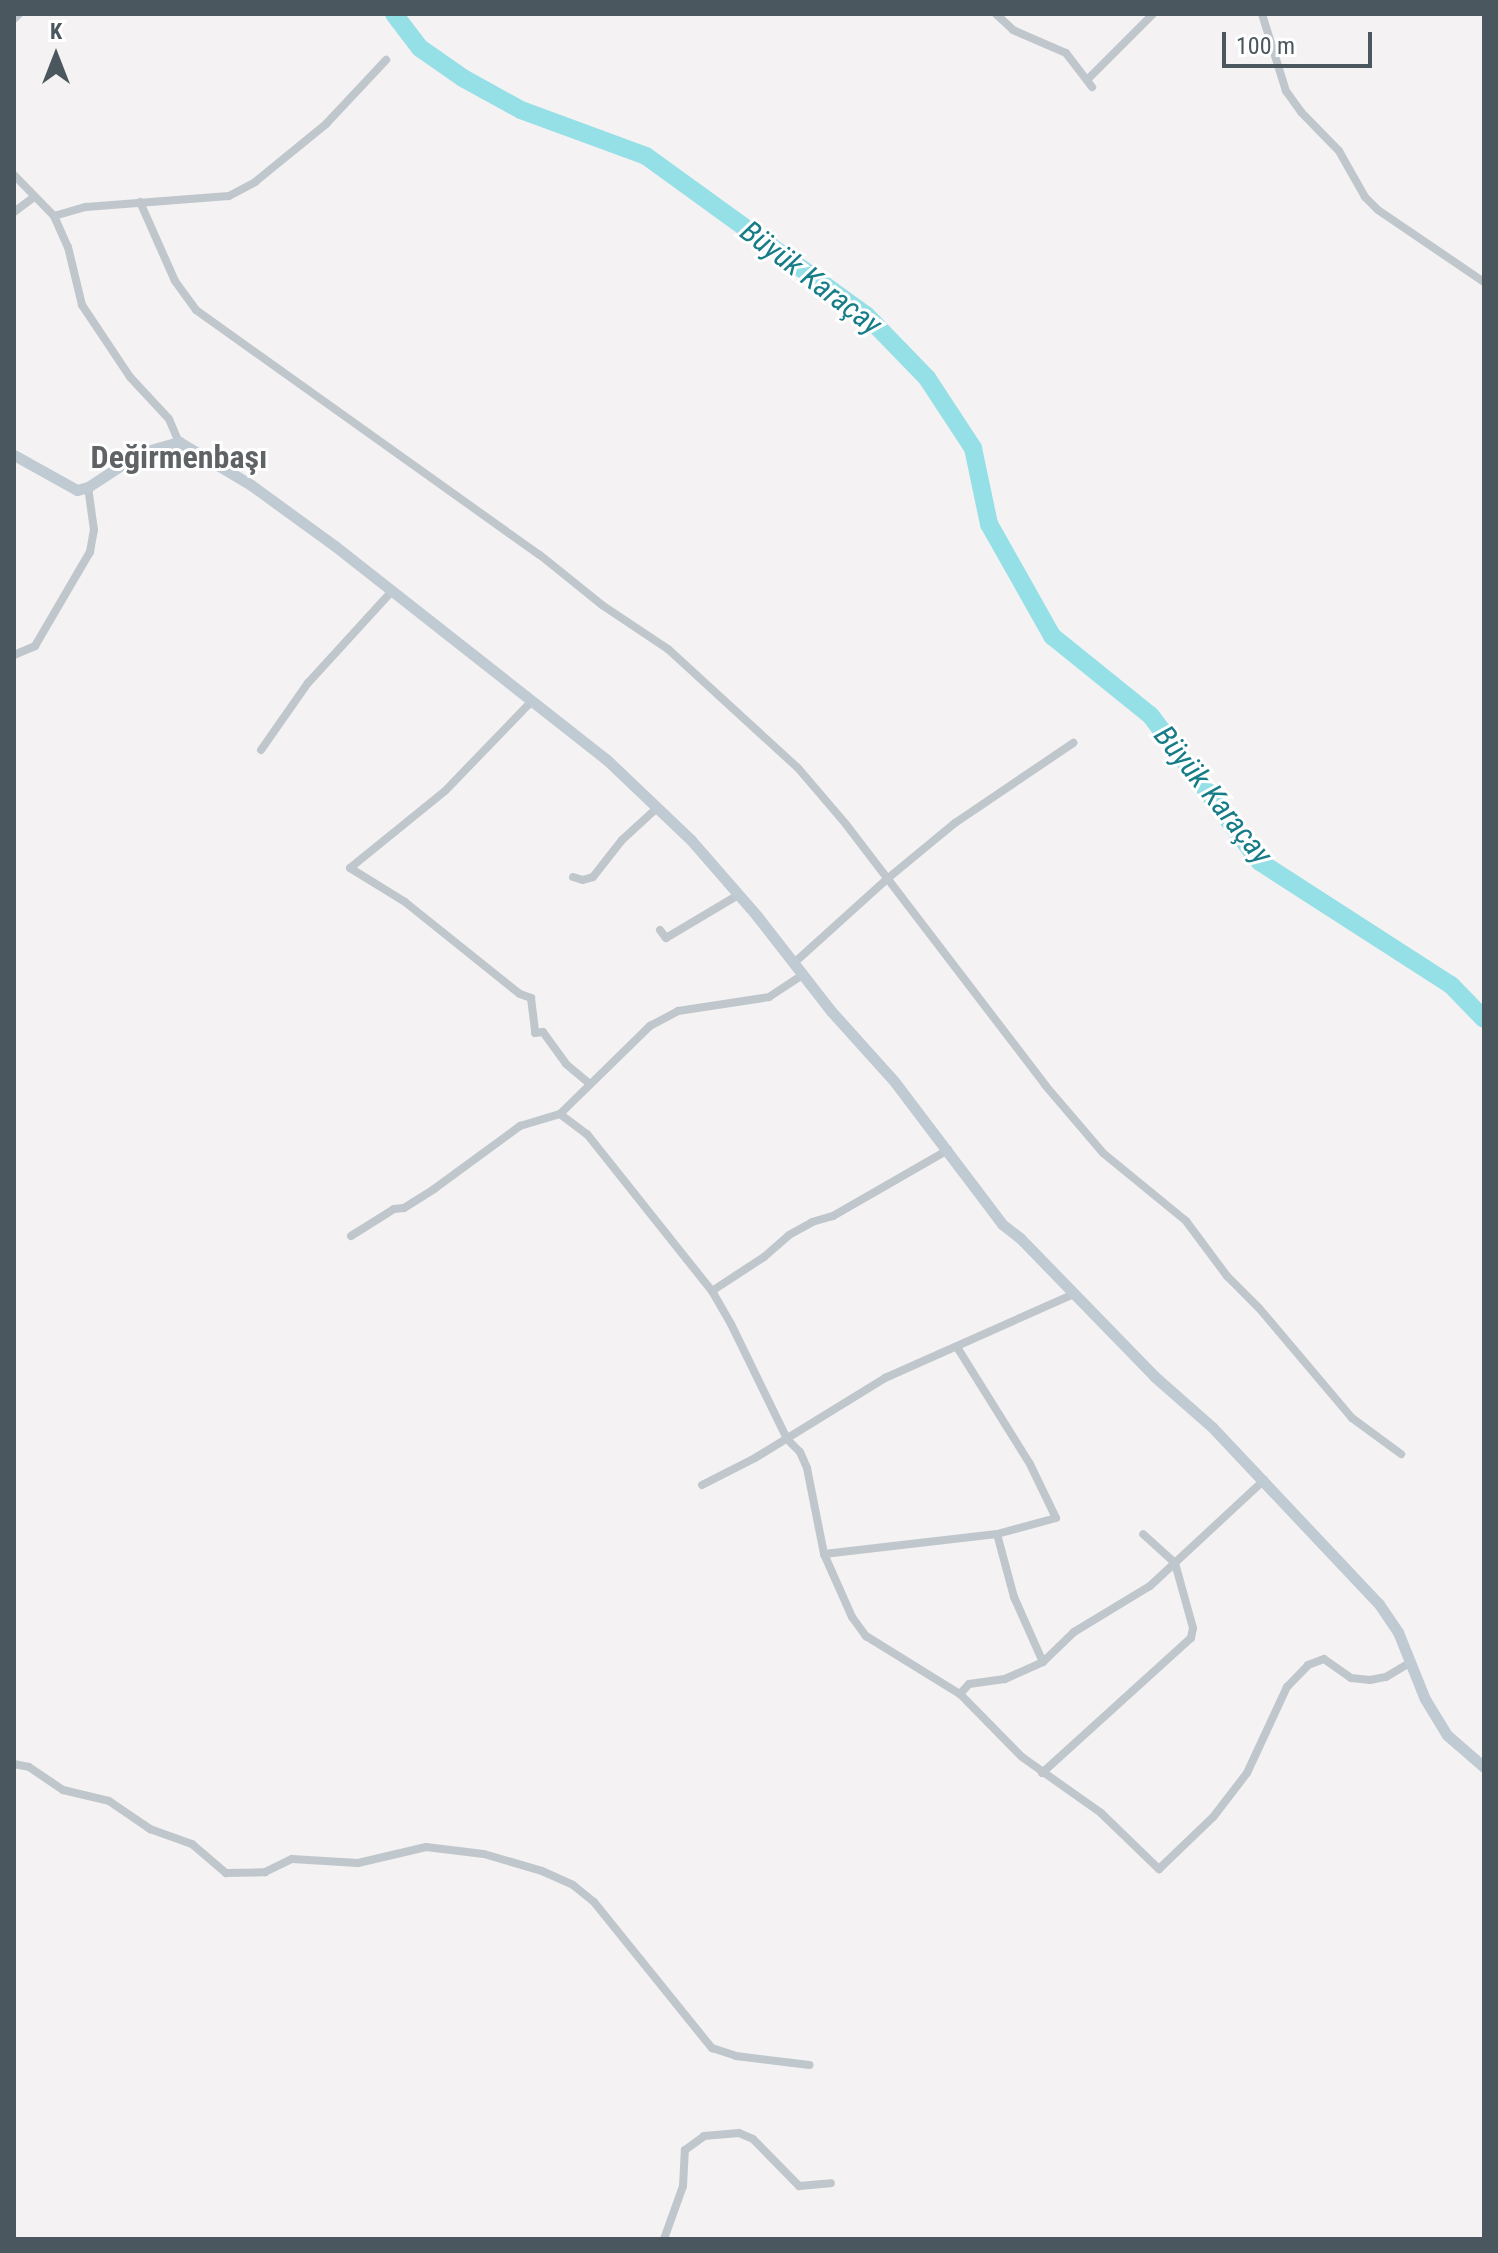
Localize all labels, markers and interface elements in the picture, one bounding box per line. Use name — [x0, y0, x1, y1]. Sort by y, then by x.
north arrow — [16, 16, 96, 96]
scale bar — [1226, 16, 1376, 66]
text: K — [50, 19, 62, 44]
text: 100 m — [1236, 32, 1295, 60]
water label: Büyük Karaçay — [733, 213, 889, 343]
district label: Değirmenbaşı — [91, 438, 267, 476]
water label: Büyük Karaçay — [1146, 719, 1280, 871]

